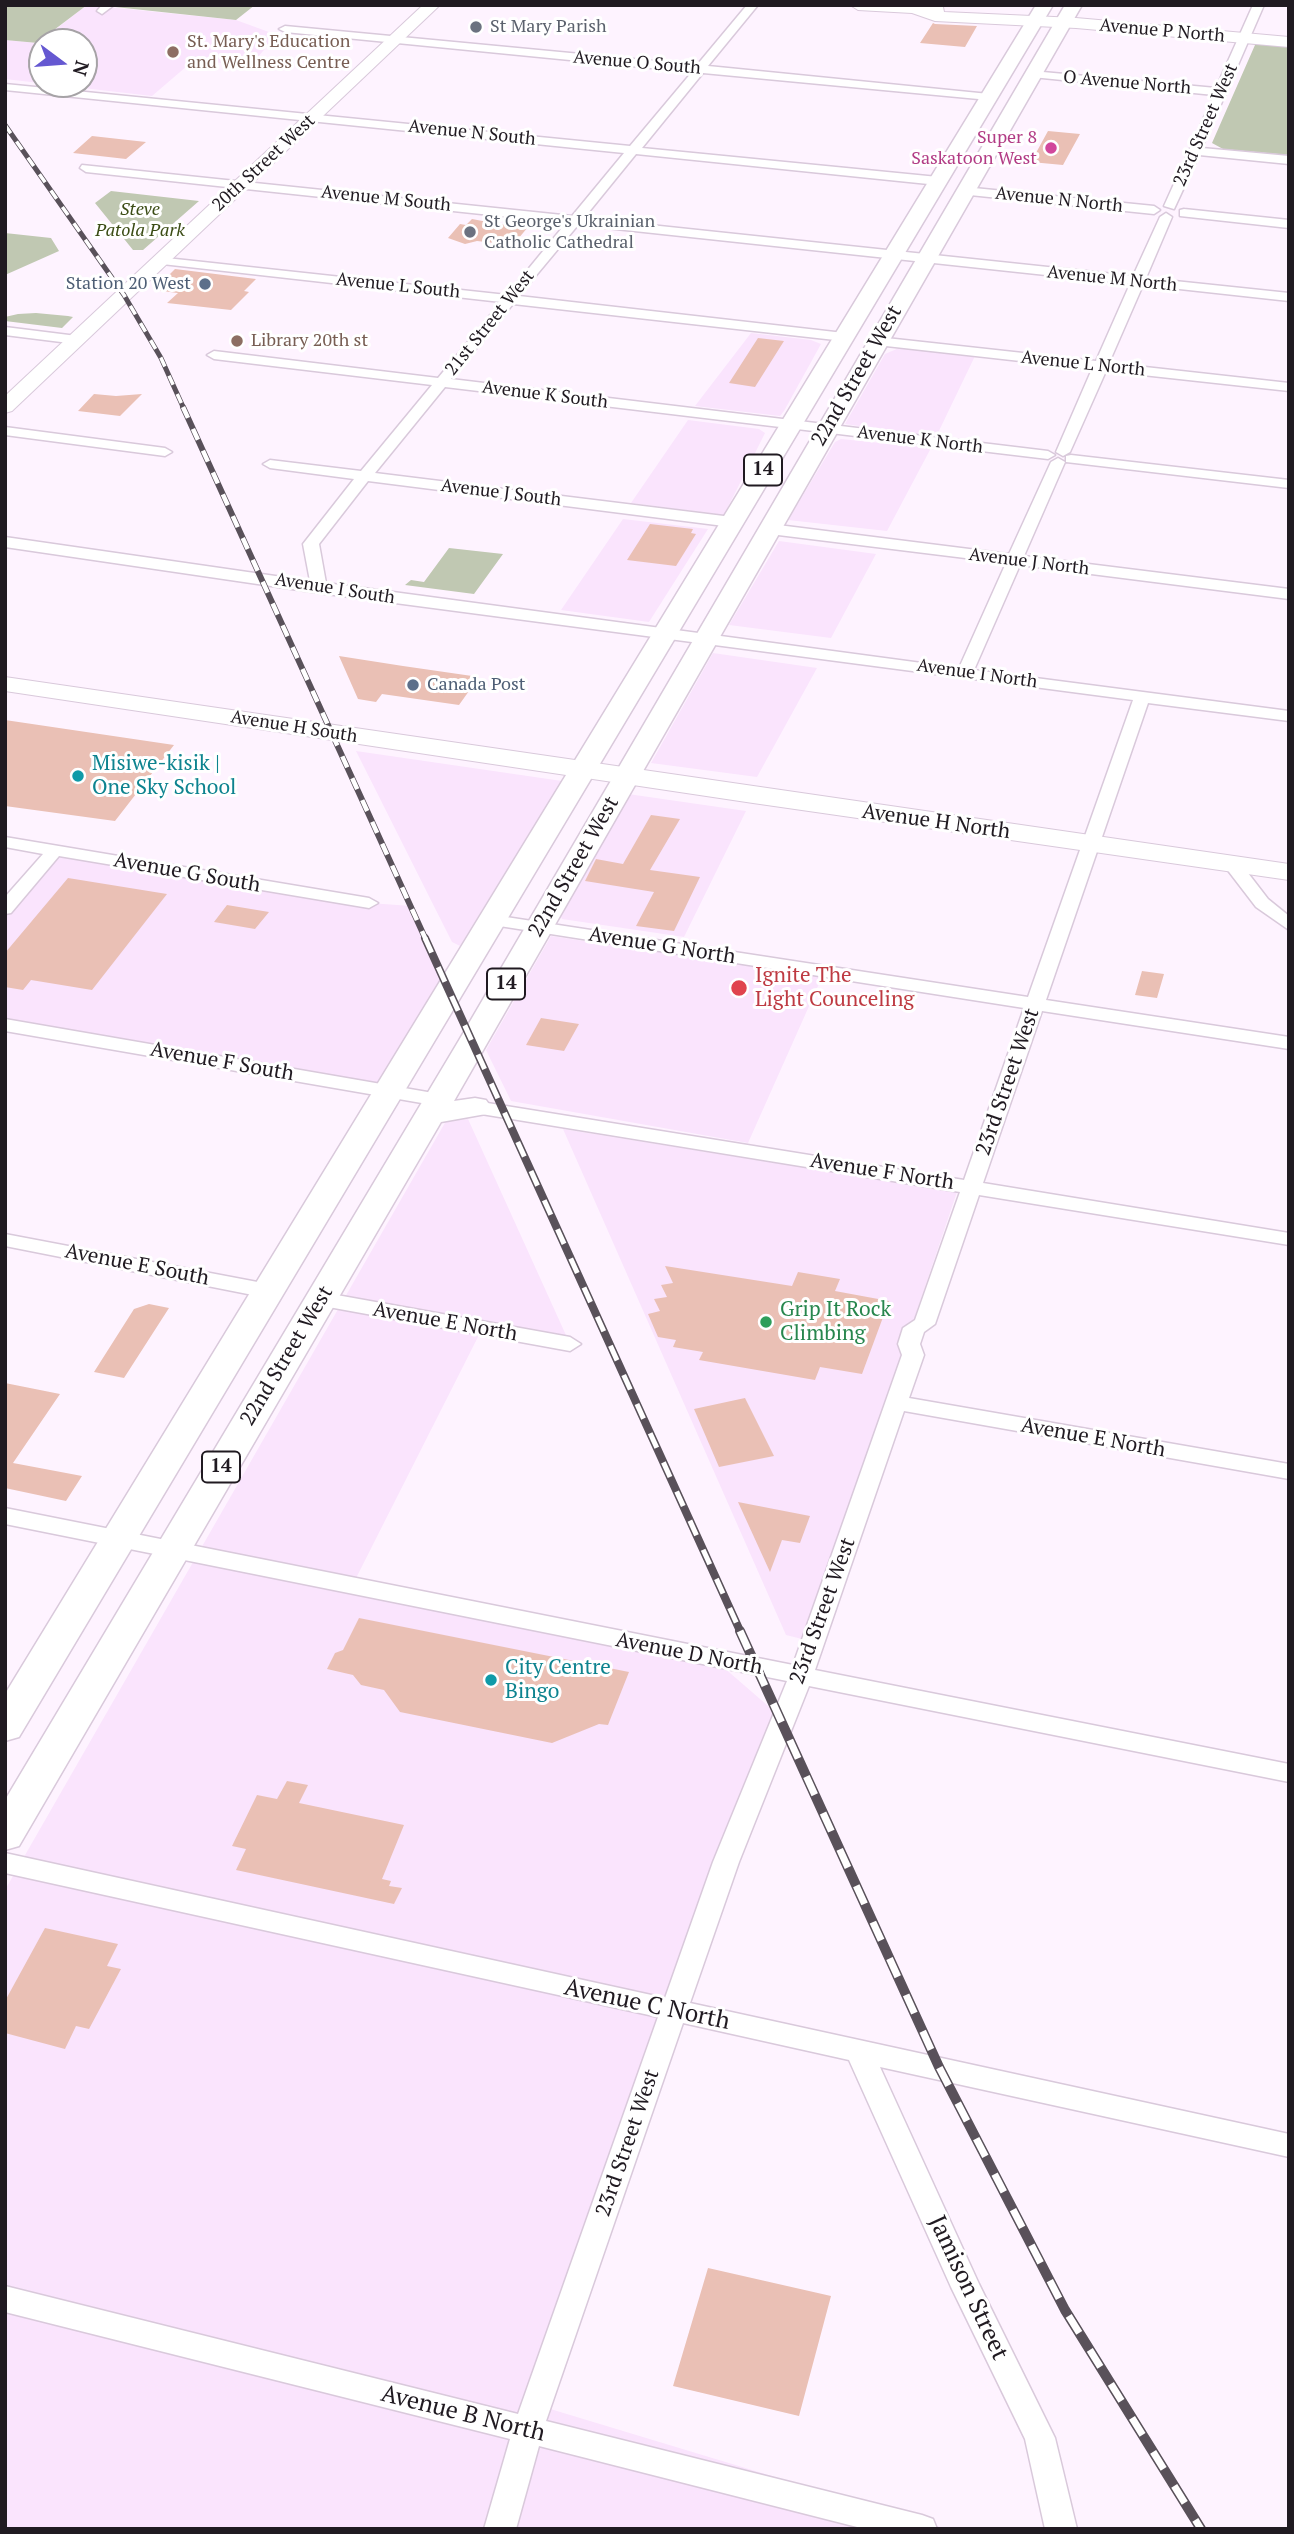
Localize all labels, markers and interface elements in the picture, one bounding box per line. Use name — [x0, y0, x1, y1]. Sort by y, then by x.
street label: Avenue P North — [1098, 15, 1226, 47]
place label: St Mary Parish — [490, 16, 607, 38]
marker: St Mary Parish — [468, 19, 484, 35]
north arrow — [28, 28, 98, 98]
place label: St. Mary's Education and Wellness Centre — [187, 31, 350, 74]
marker: St. Mary's Education and Wellness Centre — [165, 44, 181, 60]
street label: Avenue O South — [572, 47, 702, 79]
text: N — [68, 58, 96, 79]
street label: 23rd Street West — [1169, 60, 1243, 190]
street label: O Avenue North — [1062, 67, 1192, 99]
street label: 20th Street West — [208, 110, 320, 216]
street label: Avenue N South — [407, 116, 537, 150]
place label: Super 8 Saskatoon West — [911, 127, 1037, 170]
marker: Super 8 Saskatoon West — [1043, 140, 1059, 156]
street label: Avenue M South — [320, 181, 452, 217]
street label: Avenue N North — [994, 183, 1124, 217]
park label: Steve Patola Park — [95, 199, 185, 242]
place label: St George's Ukrainian Catholic Cathedral — [484, 211, 655, 254]
marker: St George's Ukrainian Catholic Cathedral — [462, 224, 478, 240]
street label: Avenue M North — [1046, 261, 1178, 297]
street label: 21st Street West — [441, 266, 539, 380]
street label: Avenue L South — [335, 269, 461, 303]
place label: Station 20 West — [66, 273, 191, 295]
marker: Station 20 West — [197, 276, 213, 292]
street label: 22nd Street West — [806, 301, 908, 451]
place label: Library 20th st — [251, 330, 368, 352]
marker: Library 20th st — [229, 333, 245, 349]
street label: Avenue L North — [1020, 347, 1146, 381]
street label: Avenue K South — [481, 377, 609, 413]
street label: Avenue K North — [856, 422, 984, 458]
road number: 14 — [744, 454, 782, 485]
street label: Avenue J South — [440, 475, 562, 511]
street label: Avenue J North — [968, 544, 1090, 580]
street label: Avenue I South — [273, 569, 397, 609]
street label: Avenue I North — [915, 655, 1039, 693]
place label: Canada Post — [427, 674, 526, 696]
marker: Canada Post — [405, 677, 421, 693]
street label: Avenue H South — [229, 706, 359, 748]
place label: Misiwe-kisik | One Sky School — [92, 751, 236, 801]
marker: Misiwe-kisik | One Sky School — [70, 768, 86, 784]
street label: 22nd Street West — [523, 792, 625, 942]
street label: Avenue H North — [860, 799, 1012, 845]
street label: Avenue G South — [112, 848, 262, 898]
street label: Avenue G North — [587, 922, 737, 970]
place label: Ignite The Light Counceling — [755, 963, 914, 1013]
road number: 14 — [487, 968, 525, 1000]
marker: Ignite The Light Counceling — [729, 978, 749, 998]
street label: 23rd Street West — [971, 1005, 1045, 1159]
street label: Avenue F South — [148, 1037, 296, 1087]
street label: Avenue F North — [808, 1148, 956, 1196]
street label: Avenue E South — [63, 1239, 211, 1291]
street label: 22nd Street West — [235, 1282, 339, 1430]
street label: Avenue E North — [371, 1297, 519, 1347]
place label: Grip It Rock Climbing — [780, 1297, 891, 1347]
marker: Grip It Rock Climbing — [758, 1314, 774, 1330]
street label: Avenue E North — [1019, 1413, 1167, 1463]
road number: 14 — [202, 1452, 240, 1483]
street label: 23rd Street West — [785, 1534, 861, 1688]
street label: Avenue D North — [613, 1627, 765, 1681]
place label: City Centre Bingo — [505, 1655, 611, 1705]
marker: City Centre Bingo — [483, 1672, 499, 1688]
street label: Avenue C North — [561, 1973, 733, 2037]
street label: 23rd Street West — [591, 2066, 665, 2220]
street label: Jamison Street — [922, 2211, 1014, 2365]
street label: Avenue B North — [378, 2380, 548, 2448]

